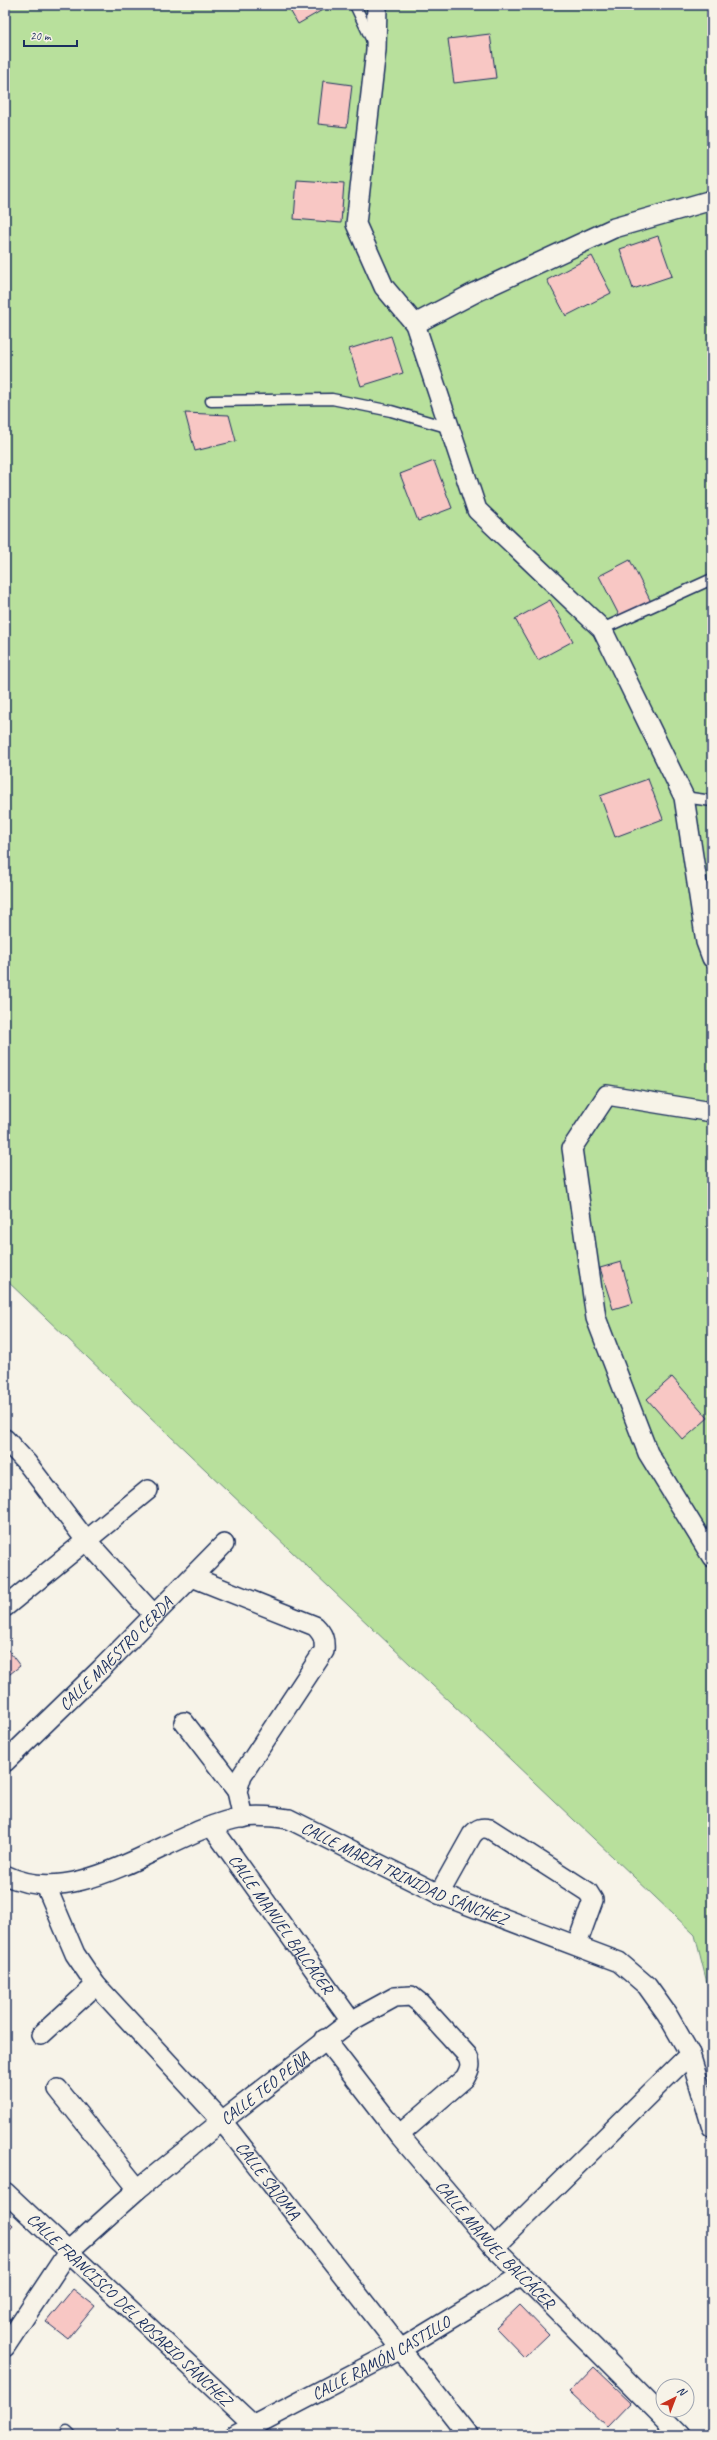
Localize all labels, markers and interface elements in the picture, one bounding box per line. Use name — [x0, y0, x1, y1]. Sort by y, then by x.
scale bar — [24, 22, 77, 48]
text: 20 m — [30, 28, 52, 44]
street label: CALLE MAESTRO CERDA — [54, 1591, 178, 1715]
street label: CALLE MARÍA TRINIDAD SÁNCHEZ — [298, 1816, 513, 1930]
street label: CALLE MANUEL BALCÁCER — [224, 1850, 339, 1999]
street label: CALLE TEO PEÑA — [216, 2046, 314, 2129]
street label: CALLE SAJOMA — [231, 2137, 306, 2224]
street label: CALLE MANUEL BALCÁCER — [431, 2176, 561, 2314]
street label: CALLE FRANCISCO DEL ROSARIO SÁNCHEZ — [23, 2208, 239, 2412]
street label: CALLE RAMÓN CASTILLO — [308, 2310, 455, 2404]
north arrow — [655, 2378, 695, 2418]
text: N — [674, 2383, 691, 2400]

